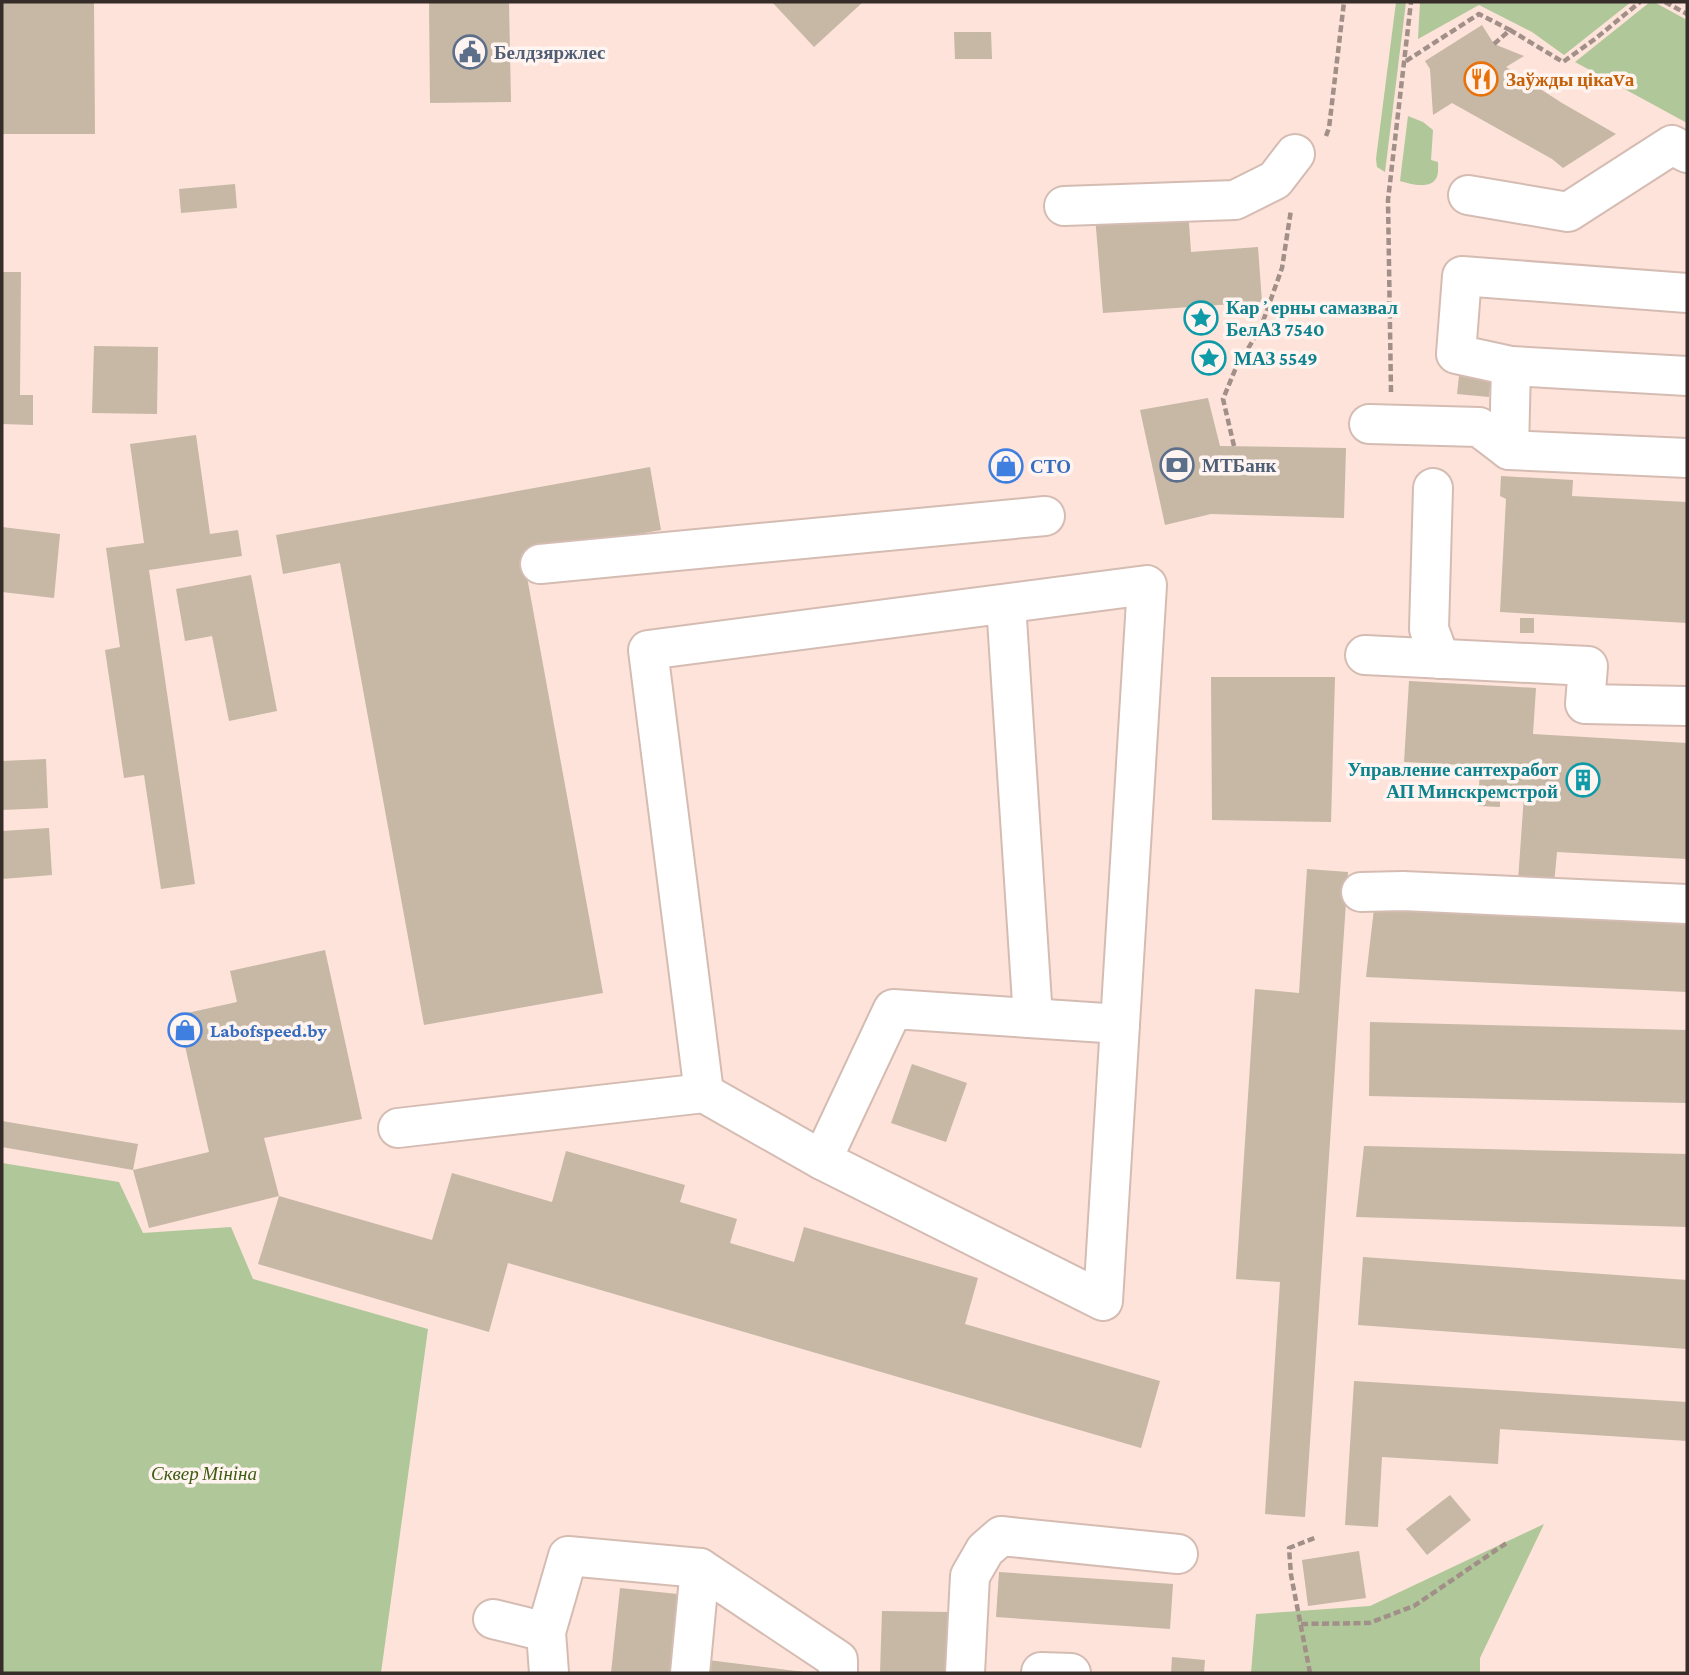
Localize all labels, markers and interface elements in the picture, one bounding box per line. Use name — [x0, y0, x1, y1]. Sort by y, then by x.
public building icon: Белдзяржлес — [451, 33, 489, 71]
place label: Белдзяржлес — [494, 42, 606, 63]
restaurant icon: Заўжды цікаVа — [1462, 60, 1500, 98]
place label: Заўжды цікаVа — [1506, 69, 1635, 90]
place label: Карʼерны самазвал БелАЗ 7540 — [1226, 297, 1398, 340]
place icon: Карʼерны самазвал БелАЗ 7540 — [1182, 299, 1220, 337]
place icon: МАЗ 5549 — [1190, 339, 1228, 377]
place label: МАЗ 5549 — [1234, 348, 1318, 369]
bank icon: МТБанк — [1158, 446, 1196, 484]
shop icon: СТО — [987, 447, 1025, 485]
place label: МТБанк — [1202, 455, 1277, 476]
place label: СТО — [1030, 456, 1071, 477]
place label: Управление сантехработ АП Минскремстрой — [1348, 759, 1559, 802]
building icon: Управление сантехработ АП Минскремстрой — [1564, 761, 1602, 799]
shop icon: Labofspeed.by — [166, 1011, 204, 1049]
place label: Labofspeed.by — [210, 1020, 327, 1041]
park label: Сквер Мініна — [151, 1463, 257, 1484]

